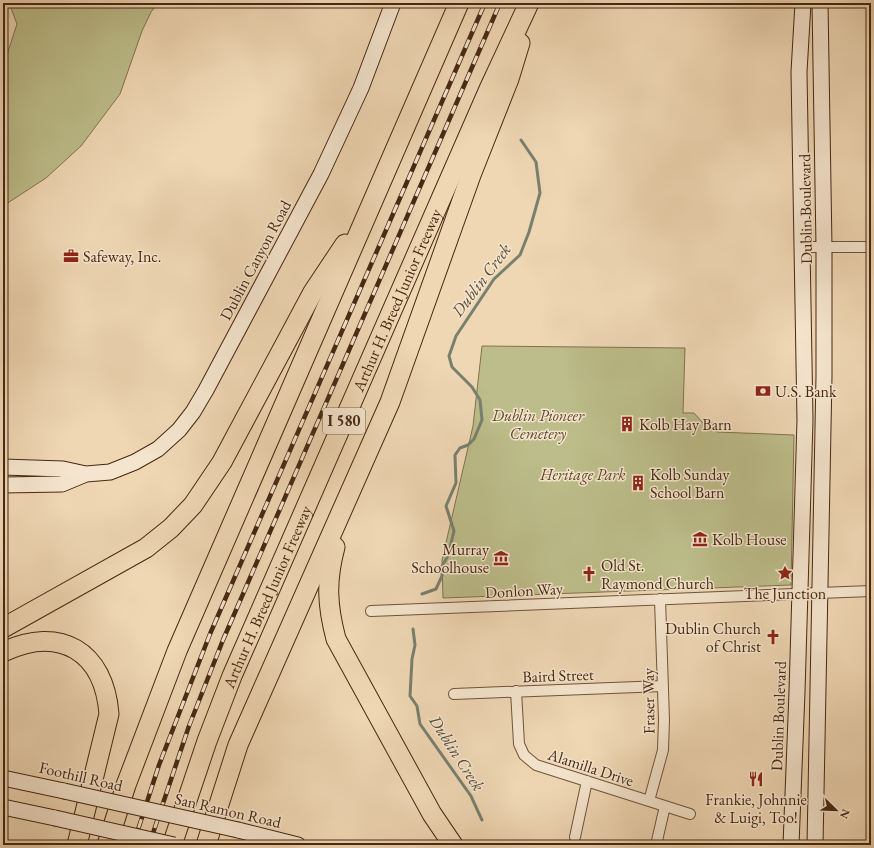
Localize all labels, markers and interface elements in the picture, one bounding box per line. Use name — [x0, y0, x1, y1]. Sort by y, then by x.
street label: Dublin Boulevard — [794, 153, 817, 264]
street label: Dublin Canyon Road — [215, 196, 296, 324]
street label: Arthur H. Breed Junior Freeway — [348, 204, 447, 396]
water label: Dublin Creek — [446, 239, 516, 322]
place label: Safeway, Inc. — [83, 246, 162, 267]
office icon: Safeway, Inc. — [62, 247, 80, 265]
place label: U.S. Bank — [775, 381, 837, 402]
bank icon: U.S. Bank — [754, 382, 772, 400]
park label: Dublin Pioneer Cemetery — [491, 405, 585, 444]
road number: I 580 — [323, 408, 365, 434]
place label: Kolb Hay Barn — [639, 414, 732, 435]
building icon: Kolb Hay Barn — [618, 415, 636, 433]
park label: Heritage Park — [539, 464, 626, 485]
place label: Kolb Sunday School Barn — [650, 464, 730, 503]
building icon: Kolb Sunday School Barn — [629, 474, 647, 492]
street label: Arthur H. Breed Junior Freeway — [218, 501, 317, 692]
place label: Kolb House — [712, 529, 787, 550]
museum icon: Kolb House — [691, 530, 709, 548]
place label: Murray Schoolhouse — [411, 539, 490, 578]
museum icon: Murray Schoolhouse — [492, 549, 510, 567]
place label: Old St. Raymond Church — [601, 555, 714, 594]
place icon: The Junction — [776, 564, 794, 582]
church icon: Old St. Raymond Church — [580, 565, 598, 583]
street label: Donlon Way — [484, 578, 565, 603]
place label: The Junction — [744, 583, 827, 604]
place label: Dublin Church of Christ — [665, 618, 761, 657]
church icon: Dublin Church of Christ — [764, 628, 782, 646]
street label: Dublin Boulevard — [766, 660, 791, 772]
street label: Baird Street — [522, 664, 594, 687]
street label: Fraser Way — [637, 667, 660, 734]
water label: Dublin Creek — [424, 710, 490, 795]
street label: Alamilla Drive — [544, 743, 636, 791]
street label: Foothill Road — [37, 757, 126, 796]
restaurant icon: Frankie, Johnnie & Luigi, Too! — [747, 770, 765, 788]
street label: San Ramon Road — [173, 788, 284, 833]
place label: Frankie, Johnnie & Luigi, Too! — [705, 789, 807, 828]
north arrow — [816, 790, 856, 830]
text: N — [837, 807, 853, 821]

